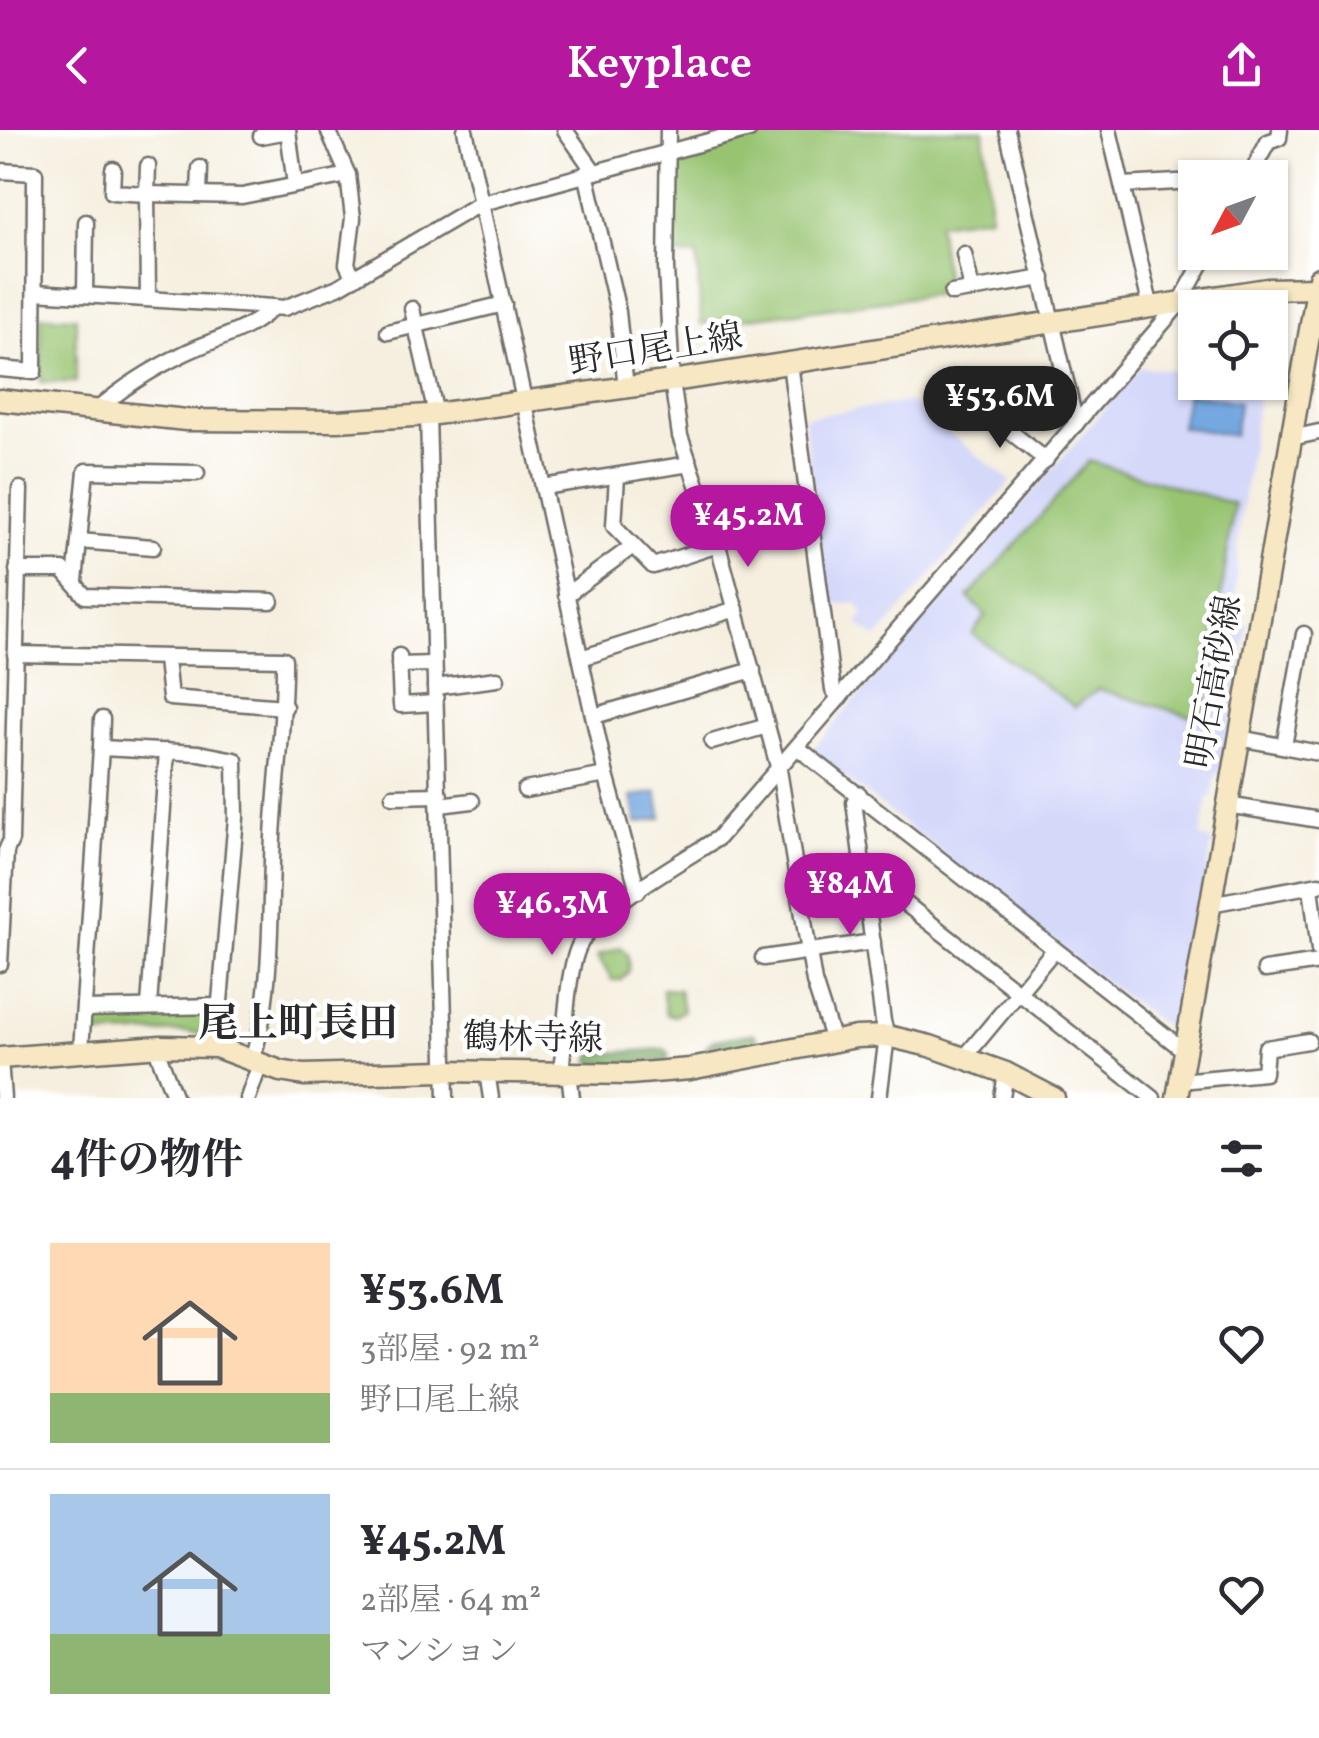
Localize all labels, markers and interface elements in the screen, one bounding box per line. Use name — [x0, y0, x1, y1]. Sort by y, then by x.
text: Keyplace — [567, 34, 752, 97]
icon: back — [50, 38, 105, 93]
icon: share — [1214, 38, 1269, 93]
north arrow — [1178, 160, 1288, 270]
map controls — [1178, 160, 1288, 400]
button: locate — [1178, 290, 1288, 400]
street label: 野口尾上線 — [566, 314, 746, 388]
pin: ¥53.6M — [919, 366, 1081, 451]
text: ¥53.6M — [945, 376, 1055, 420]
pin: ¥45.2M — [667, 485, 829, 570]
text: ¥45.2M — [692, 495, 804, 539]
street label: 明石高砂線 — [1177, 592, 1255, 772]
pin: ¥84M — [791, 853, 909, 938]
text: ¥84M — [806, 863, 894, 907]
pin: ¥46.3M — [471, 873, 633, 958]
text: ¥46.3M — [496, 883, 608, 927]
district label: 尾上町長田 — [198, 998, 398, 1054]
street label: 鶴林寺線 — [463, 1015, 603, 1065]
icon: filters — [1214, 1131, 1269, 1186]
text: 4件の物件 — [50, 1133, 243, 1192]
text: ¥53.6M — [360, 1263, 504, 1322]
icon: home — [130, 1283, 250, 1403]
icon: heart — [1214, 1316, 1269, 1371]
text: 3部屋 · 92 m² — [360, 1329, 540, 1373]
text: 野口尾上線 — [360, 1380, 520, 1424]
text: ¥45.2M — [360, 1514, 506, 1573]
icon: home — [130, 1534, 250, 1654]
icon: heart — [1214, 1567, 1269, 1622]
text: 2部屋 · 64 m² — [360, 1580, 541, 1624]
text: マンション — [360, 1631, 519, 1675]

